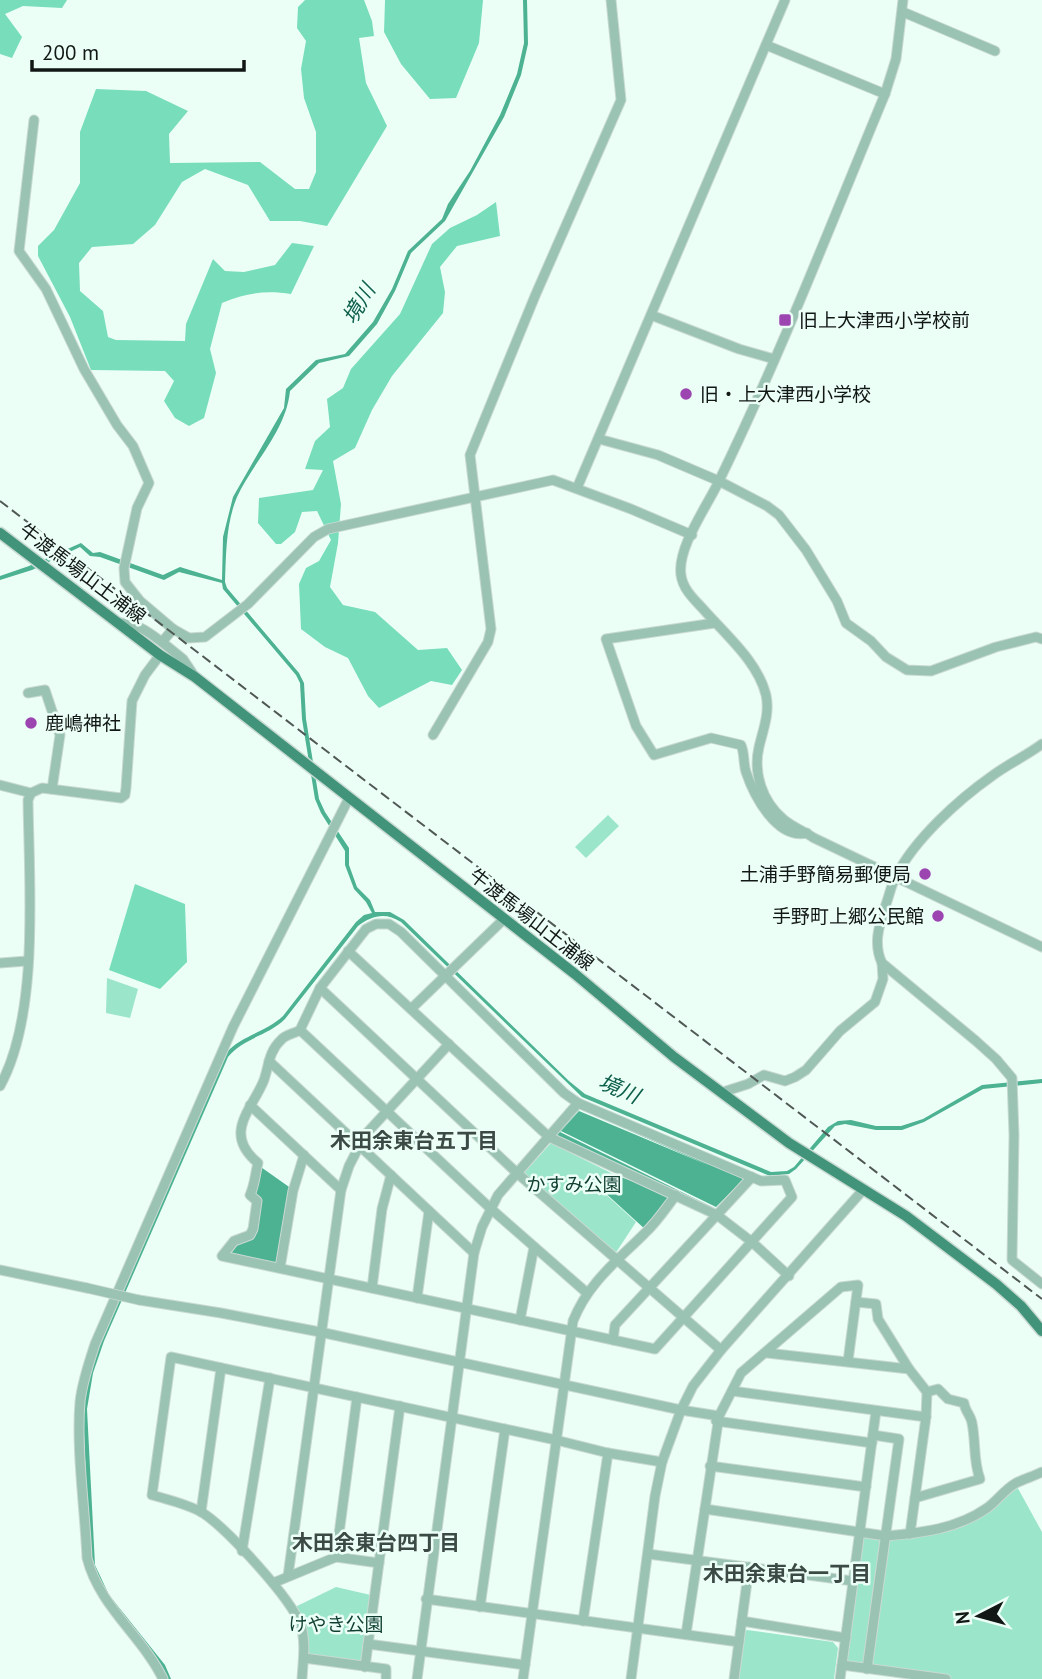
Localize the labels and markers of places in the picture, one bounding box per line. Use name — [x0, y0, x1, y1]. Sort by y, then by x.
place label: 旧上大津西小学校前 — [799, 308, 970, 332]
marker: 旧上大津西小学校前 — [777, 312, 793, 328]
place label: 旧・上大津西小学校 — [700, 382, 871, 406]
marker: 旧・上大津西小学校 — [678, 386, 694, 402]
place label: 鹿嶋神社 — [45, 711, 121, 735]
marker: 鹿嶋神社 — [23, 715, 39, 731]
place label: 土浦手野簡易郵便局 — [740, 862, 911, 886]
marker: 土浦手野簡易郵便局 — [917, 866, 933, 882]
place label: 手野町上郷公民館 — [772, 904, 924, 928]
marker: 手野町上郷公民館 — [930, 908, 946, 924]

